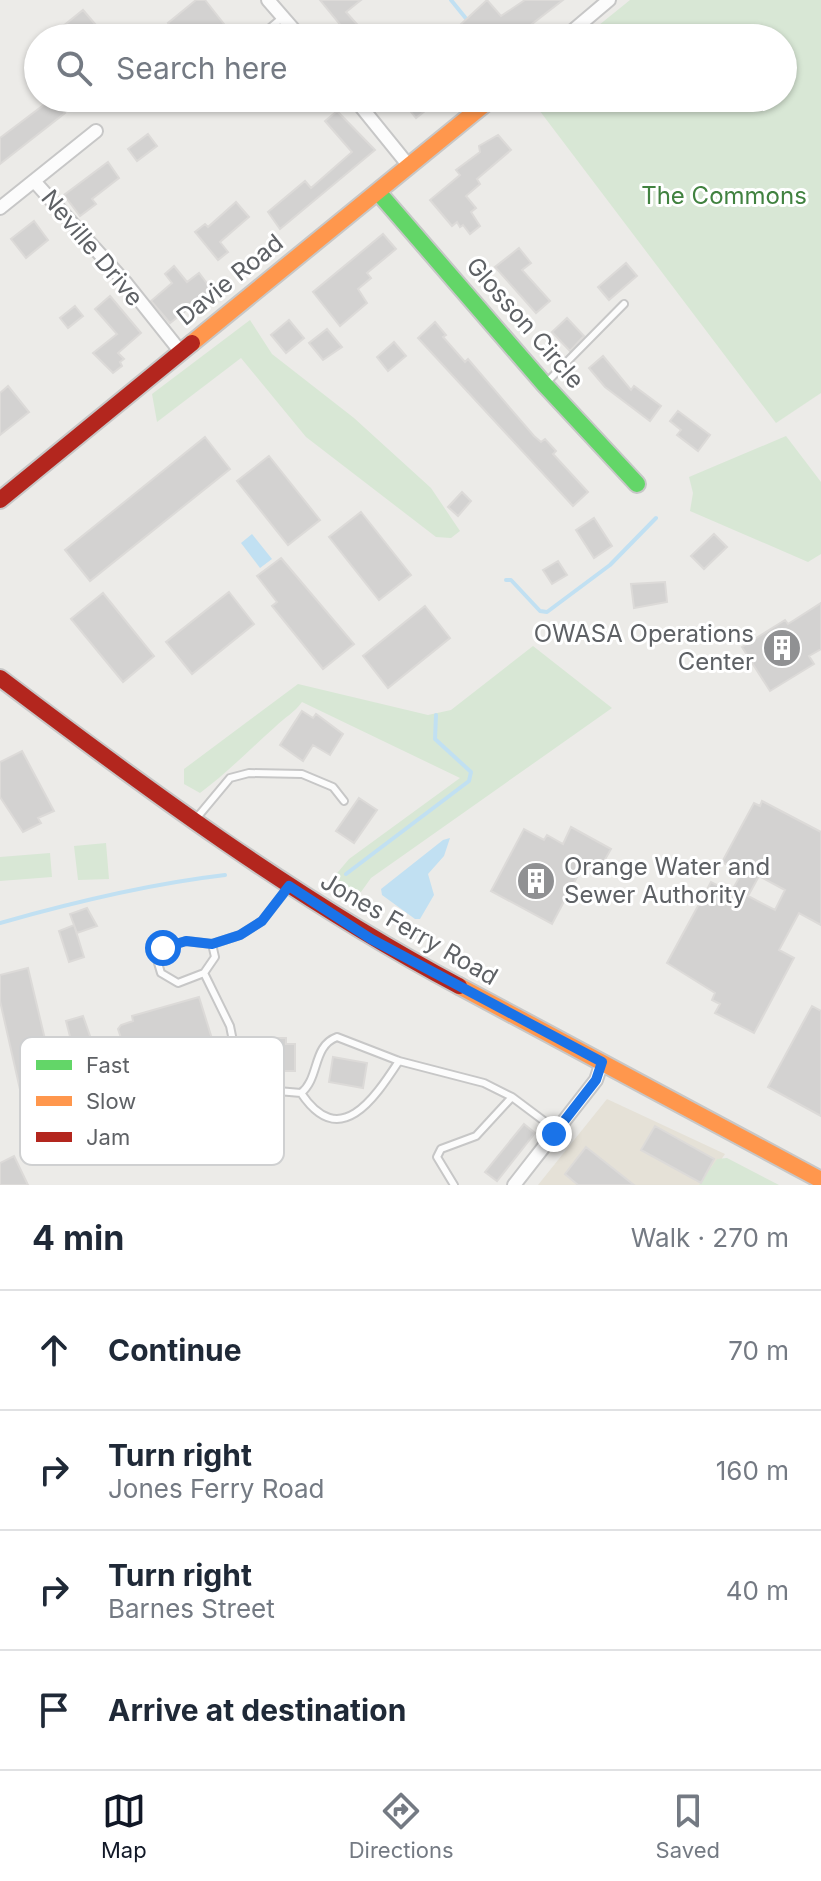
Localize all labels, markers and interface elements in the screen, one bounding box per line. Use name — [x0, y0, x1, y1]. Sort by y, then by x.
search box — [24, 24, 797, 112]
icon: search — [52, 46, 96, 90]
text: Search here — [116, 50, 288, 86]
park label: The Commons — [641, 181, 807, 210]
street label: Neville Drive — [35, 184, 149, 312]
street label: Davie Road — [171, 228, 289, 331]
street label: Glosson Circle — [461, 251, 590, 394]
place label: OWASA Operations Center — [534, 619, 754, 676]
building icon: OWASA Operations Center — [761, 627, 803, 669]
place label: Orange Water and Sewer Authority — [564, 852, 770, 909]
building icon: Orange Water and Sewer Authority — [515, 860, 557, 902]
street label: Jones Ferry Road — [315, 866, 503, 991]
route start — [145, 930, 181, 966]
legend — [20, 1037, 284, 1165]
text: Fast — [86, 1052, 130, 1078]
text: Slow — [86, 1088, 136, 1114]
route end — [536, 1116, 572, 1152]
text: Jam — [86, 1124, 130, 1150]
text: 4 min — [32, 1217, 124, 1258]
text: Walk · 270 m — [631, 1222, 789, 1253]
icon: ahead — [32, 1328, 76, 1372]
text: Continue — [108, 1332, 242, 1368]
text: 70 m — [728, 1335, 789, 1366]
text: Turn right — [108, 1437, 252, 1473]
icon: right — [32, 1448, 76, 1492]
text: 160 m — [716, 1455, 789, 1486]
text: Jones Ferry Road — [108, 1473, 325, 1504]
text: Turn right — [108, 1557, 252, 1593]
icon: right — [32, 1568, 76, 1612]
text: 40 m — [726, 1575, 789, 1606]
text: Barnes Street — [108, 1593, 275, 1624]
icon: arrive — [32, 1688, 76, 1732]
text: Arrive at destination — [108, 1692, 406, 1728]
tab: Map — [101, 1789, 147, 1863]
tab: Directions — [349, 1789, 454, 1863]
tab: Saved — [656, 1789, 720, 1863]

